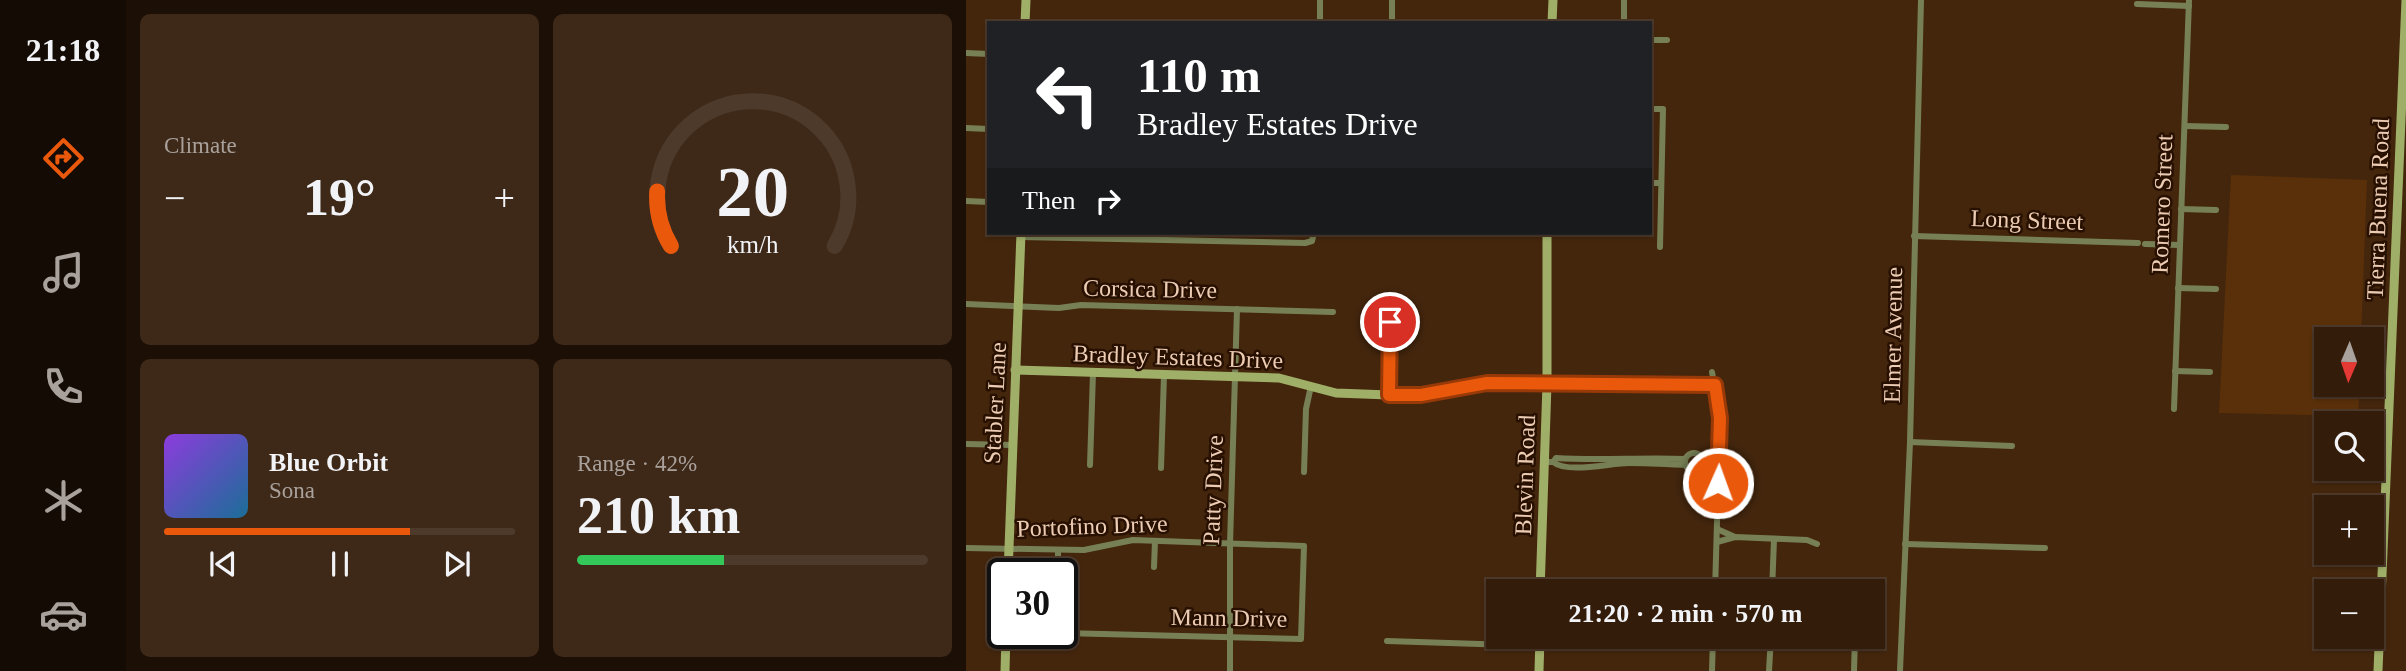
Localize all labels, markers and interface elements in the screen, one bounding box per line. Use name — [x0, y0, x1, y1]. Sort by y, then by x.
text: 21:18 — [26, 32, 100, 68]
text: 110 m — [1137, 48, 1261, 103]
icon: left — [1022, 49, 1113, 140]
text: Bradley Estates Drive — [1137, 106, 1418, 142]
street label: Tierra Buena Road — [2362, 118, 2394, 300]
text: Climate — [164, 133, 237, 158]
icon: directions — [39, 134, 88, 183]
street label: Romero Street — [2147, 134, 2177, 274]
text: 20 — [716, 151, 789, 232]
text: 19° — [303, 169, 376, 226]
text: − — [164, 177, 185, 219]
text: + — [494, 177, 515, 219]
icon: right — [1089, 182, 1127, 220]
text: Then — [1022, 186, 1075, 215]
street label: Long Street — [1970, 205, 2084, 235]
text: km/h — [727, 230, 779, 257]
icon: music — [39, 248, 88, 297]
street label: Elmer Avenue — [1879, 267, 1907, 403]
street label: Corsica Drive — [1083, 275, 1217, 303]
pin — [1360, 292, 1420, 352]
icon: arrive — [1371, 303, 1409, 341]
north arrow — [2314, 327, 2384, 397]
map controls — [2314, 327, 2384, 649]
street label: Bradley Estates Drive — [1072, 340, 1284, 374]
street label: Stabler Lane — [979, 341, 1011, 465]
icon: phone — [39, 362, 88, 411]
button: search — [2314, 411, 2384, 481]
street label: Blevin Road — [1510, 414, 1540, 536]
street label: Patty Drive — [1198, 435, 1228, 545]
position arrow — [1681, 446, 1755, 520]
text: Blue Orbit — [269, 448, 388, 477]
text: Range · 42% — [577, 451, 697, 476]
icon: climate — [39, 476, 88, 525]
text: Sona — [269, 478, 315, 503]
text: 210 km — [577, 487, 740, 544]
button: + — [2314, 495, 2384, 565]
street label: Portofino Drive — [1016, 510, 1168, 542]
icon: previous — [204, 545, 242, 583]
icon: pause — [321, 545, 359, 583]
icon: next — [438, 545, 476, 583]
speed limit sign: 30 — [987, 558, 1078, 649]
button: − — [2314, 579, 2384, 649]
icon: car — [39, 590, 88, 639]
text: 21:20 · 2 min · 570 m — [1569, 599, 1803, 628]
street label: Mann Drive — [1170, 604, 1288, 632]

